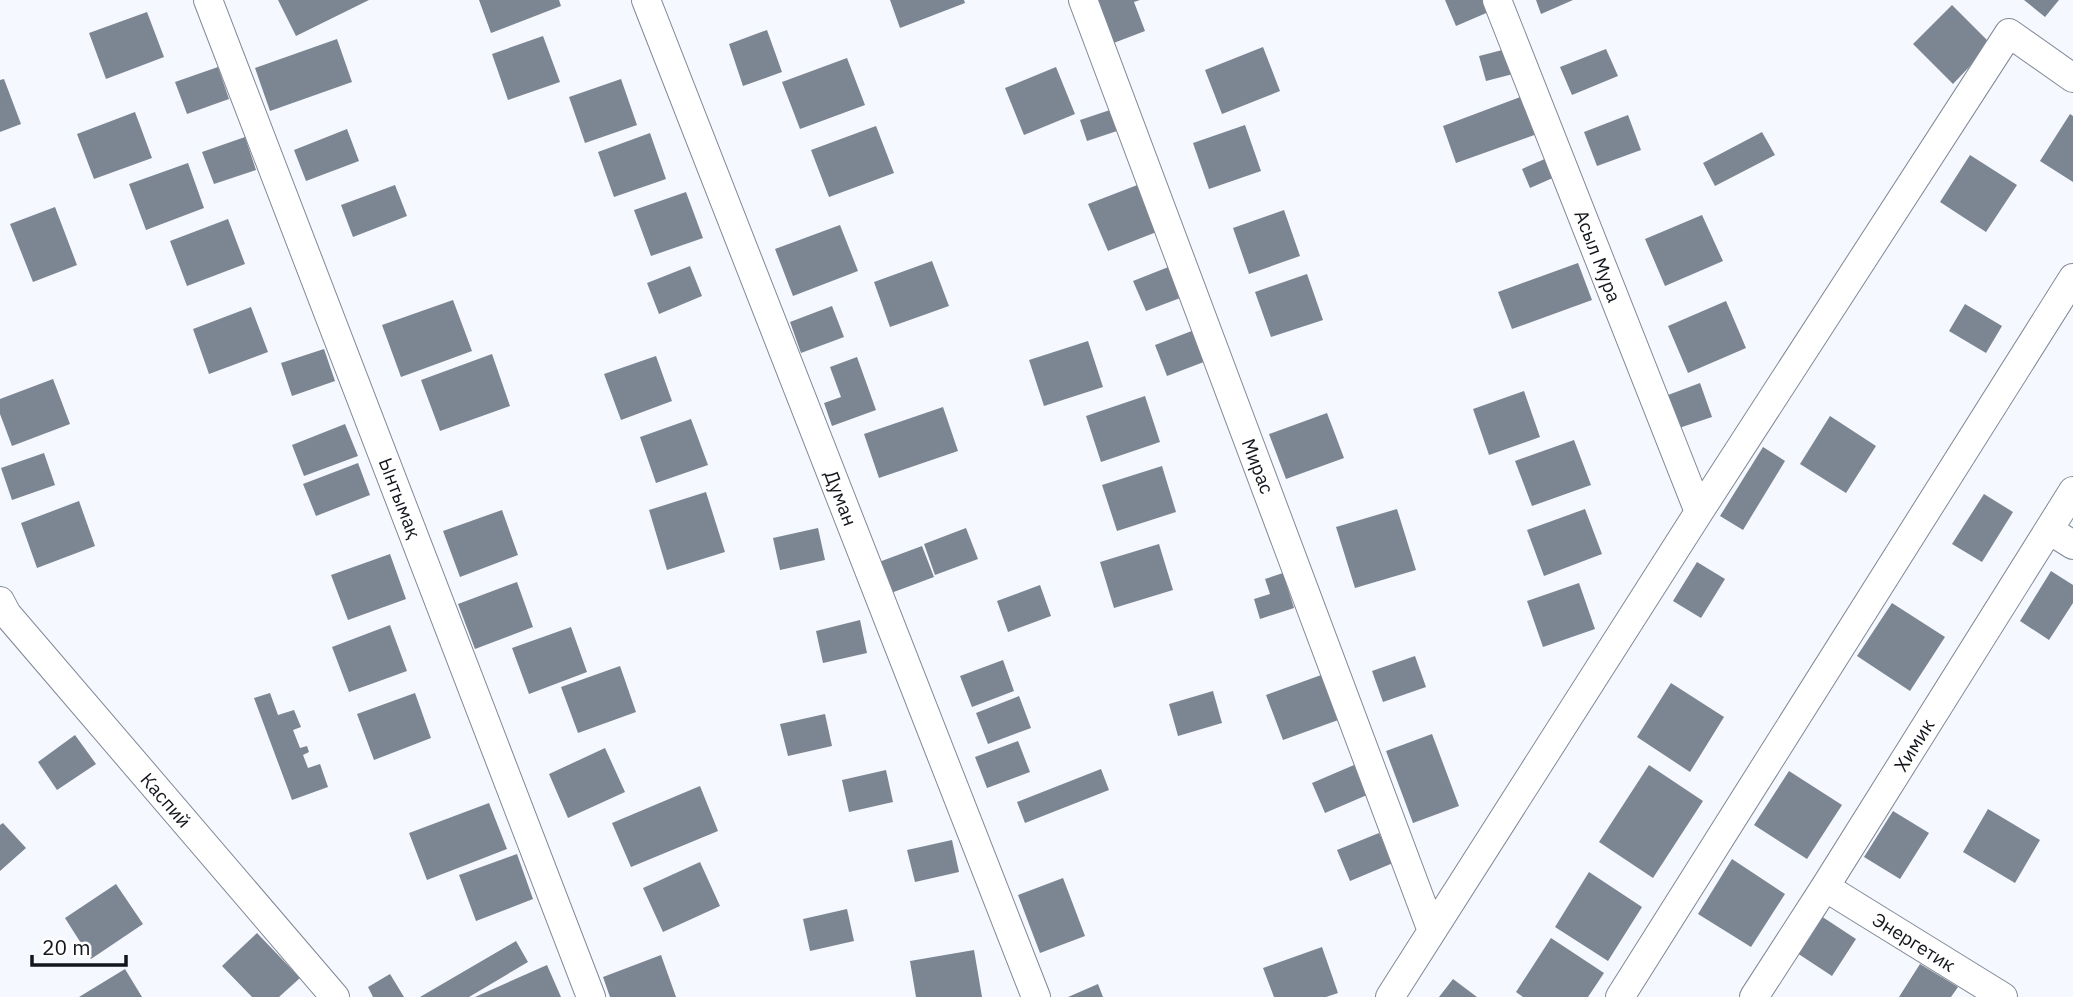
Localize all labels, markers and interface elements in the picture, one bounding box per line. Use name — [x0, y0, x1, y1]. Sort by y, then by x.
street label: Асыл Мура — [1569, 207, 1627, 305]
street label: Мирас — [1237, 435, 1280, 497]
street label: Ынтымақ — [374, 454, 426, 542]
street label: Думан — [819, 467, 863, 529]
street label: Химик — [1889, 714, 1939, 776]
street label: Каспий — [135, 767, 197, 833]
street label: Энергетик — [1868, 907, 1960, 977]
scale bar — [32, 923, 126, 967]
text: 20 m — [42, 933, 91, 961]

